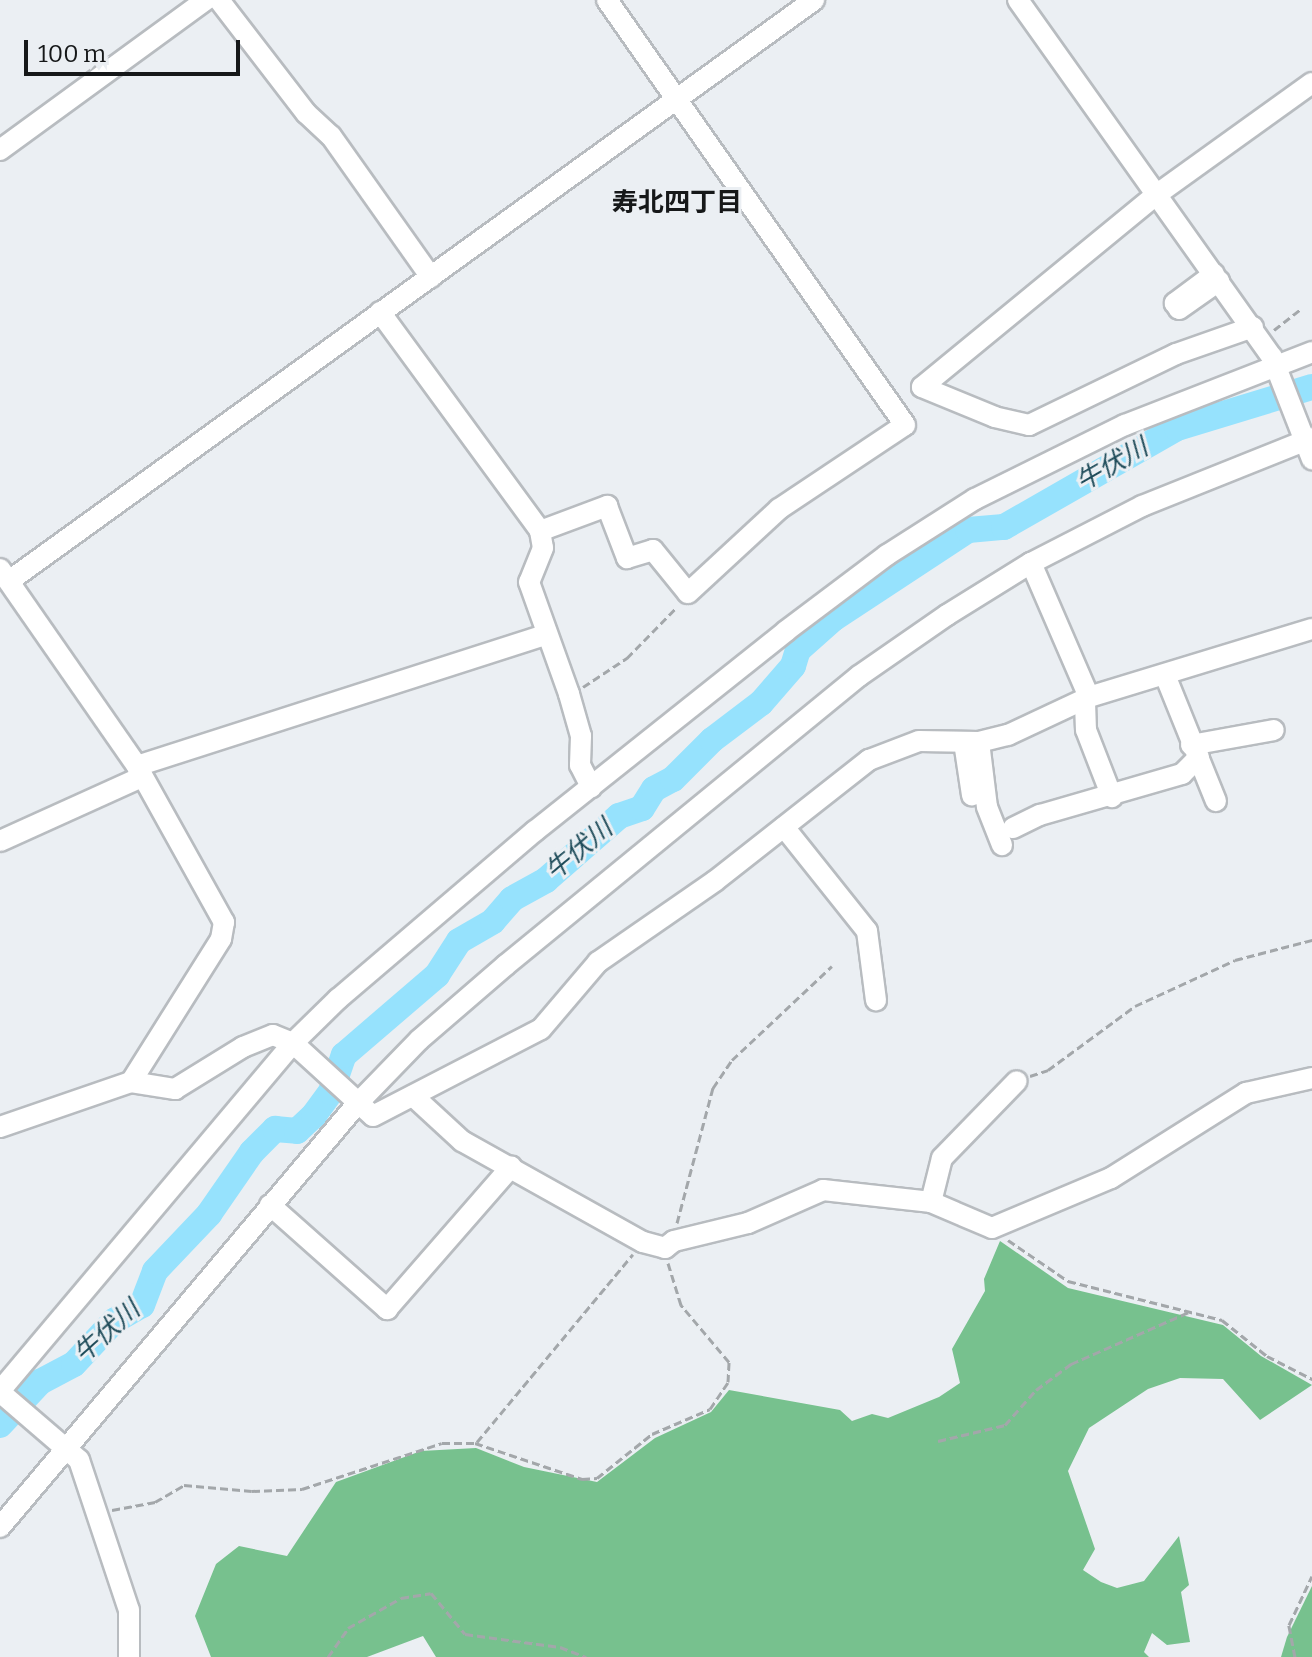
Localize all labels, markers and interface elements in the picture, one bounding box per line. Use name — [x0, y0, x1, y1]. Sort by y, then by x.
scale bar — [28, 24, 244, 74]
text: 100 m — [38, 40, 106, 68]
district label: 寿北四丁目 — [612, 187, 742, 219]
water label: 牛伏川 — [1070, 432, 1154, 498]
water label: 牛伏川 — [539, 813, 619, 887]
water label: 牛伏川 — [68, 1294, 146, 1370]

